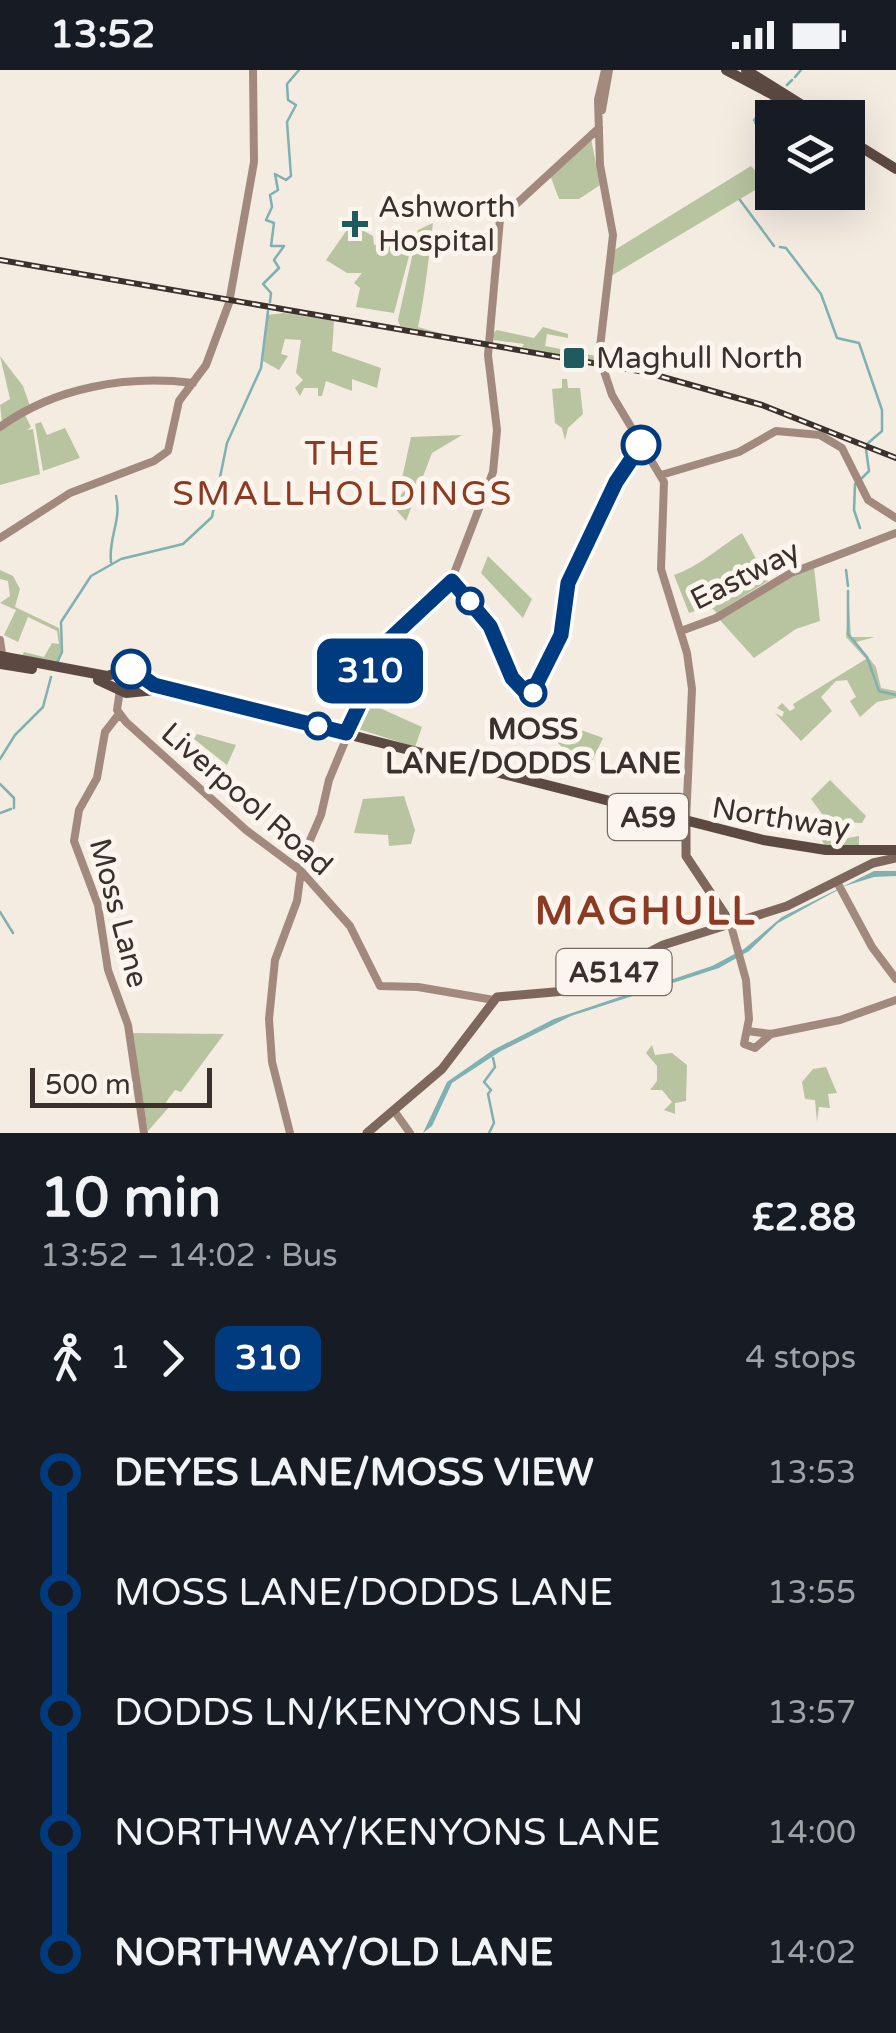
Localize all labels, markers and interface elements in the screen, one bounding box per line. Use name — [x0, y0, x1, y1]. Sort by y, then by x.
text: 13:52 — [50, 12, 155, 58]
map controls — [755, 100, 865, 210]
button: layers — [755, 100, 865, 210]
place label: Ashworth Hospital — [378, 189, 516, 260]
marker: Ashworth Hospital — [342, 211, 368, 237]
place label: Maghull North — [596, 340, 803, 377]
marker: Maghull North — [561, 345, 587, 371]
unlabelled marker — [622, 426, 660, 464]
district label: THE SMALLHOLDINGS — [172, 433, 514, 515]
street label: Eastway — [684, 532, 806, 619]
unlabelled marker — [457, 588, 483, 614]
line badge: 310 — [312, 638, 428, 704]
unlabelled marker — [112, 650, 150, 688]
text: 310 — [337, 650, 403, 692]
marker: MOSS LANE/DODDS LANE — [520, 680, 546, 706]
place label: MOSS LANE/DODDS LANE — [385, 711, 681, 782]
unlabelled marker — [305, 713, 331, 739]
street label: Liverpool Road — [153, 715, 340, 884]
street label: Northway — [709, 789, 853, 848]
road number: A59 — [608, 794, 688, 840]
street label: Moss Lane — [81, 835, 156, 992]
district label: MAGHULL — [535, 887, 757, 935]
road number: A5147 — [556, 949, 672, 995]
scale bar — [30, 1063, 212, 1108]
text: 500 m — [45, 1068, 131, 1102]
text: 10 min — [40, 1166, 221, 1232]
text: £2.88 — [752, 1195, 856, 1241]
text: 13:52 – 14:02 · Bus — [40, 1237, 338, 1275]
icon: walk — [40, 1331, 95, 1386]
icon: forward — [145, 1331, 200, 1386]
text: 310 — [235, 1337, 301, 1379]
text: 1 — [110, 1339, 130, 1377]
text: 4 stops — [745, 1339, 856, 1377]
text: DEYES LANE/MOSS VIEW — [114, 1450, 594, 1496]
text: 13:53 — [767, 1454, 856, 1492]
text: MOSS LANE/DODDS LANE — [114, 1570, 613, 1616]
text: 13:55 — [767, 1574, 856, 1612]
text: DODDS LN/KENYONS LN — [114, 1690, 583, 1736]
text: 13:57 — [767, 1694, 856, 1732]
text: NORTHWAY/KENYONS LANE — [114, 1810, 660, 1856]
text: 14:00 — [767, 1814, 856, 1852]
text: NORTHWAY/OLD LANE — [114, 1930, 554, 1976]
text: 14:02 — [767, 1934, 856, 1972]

